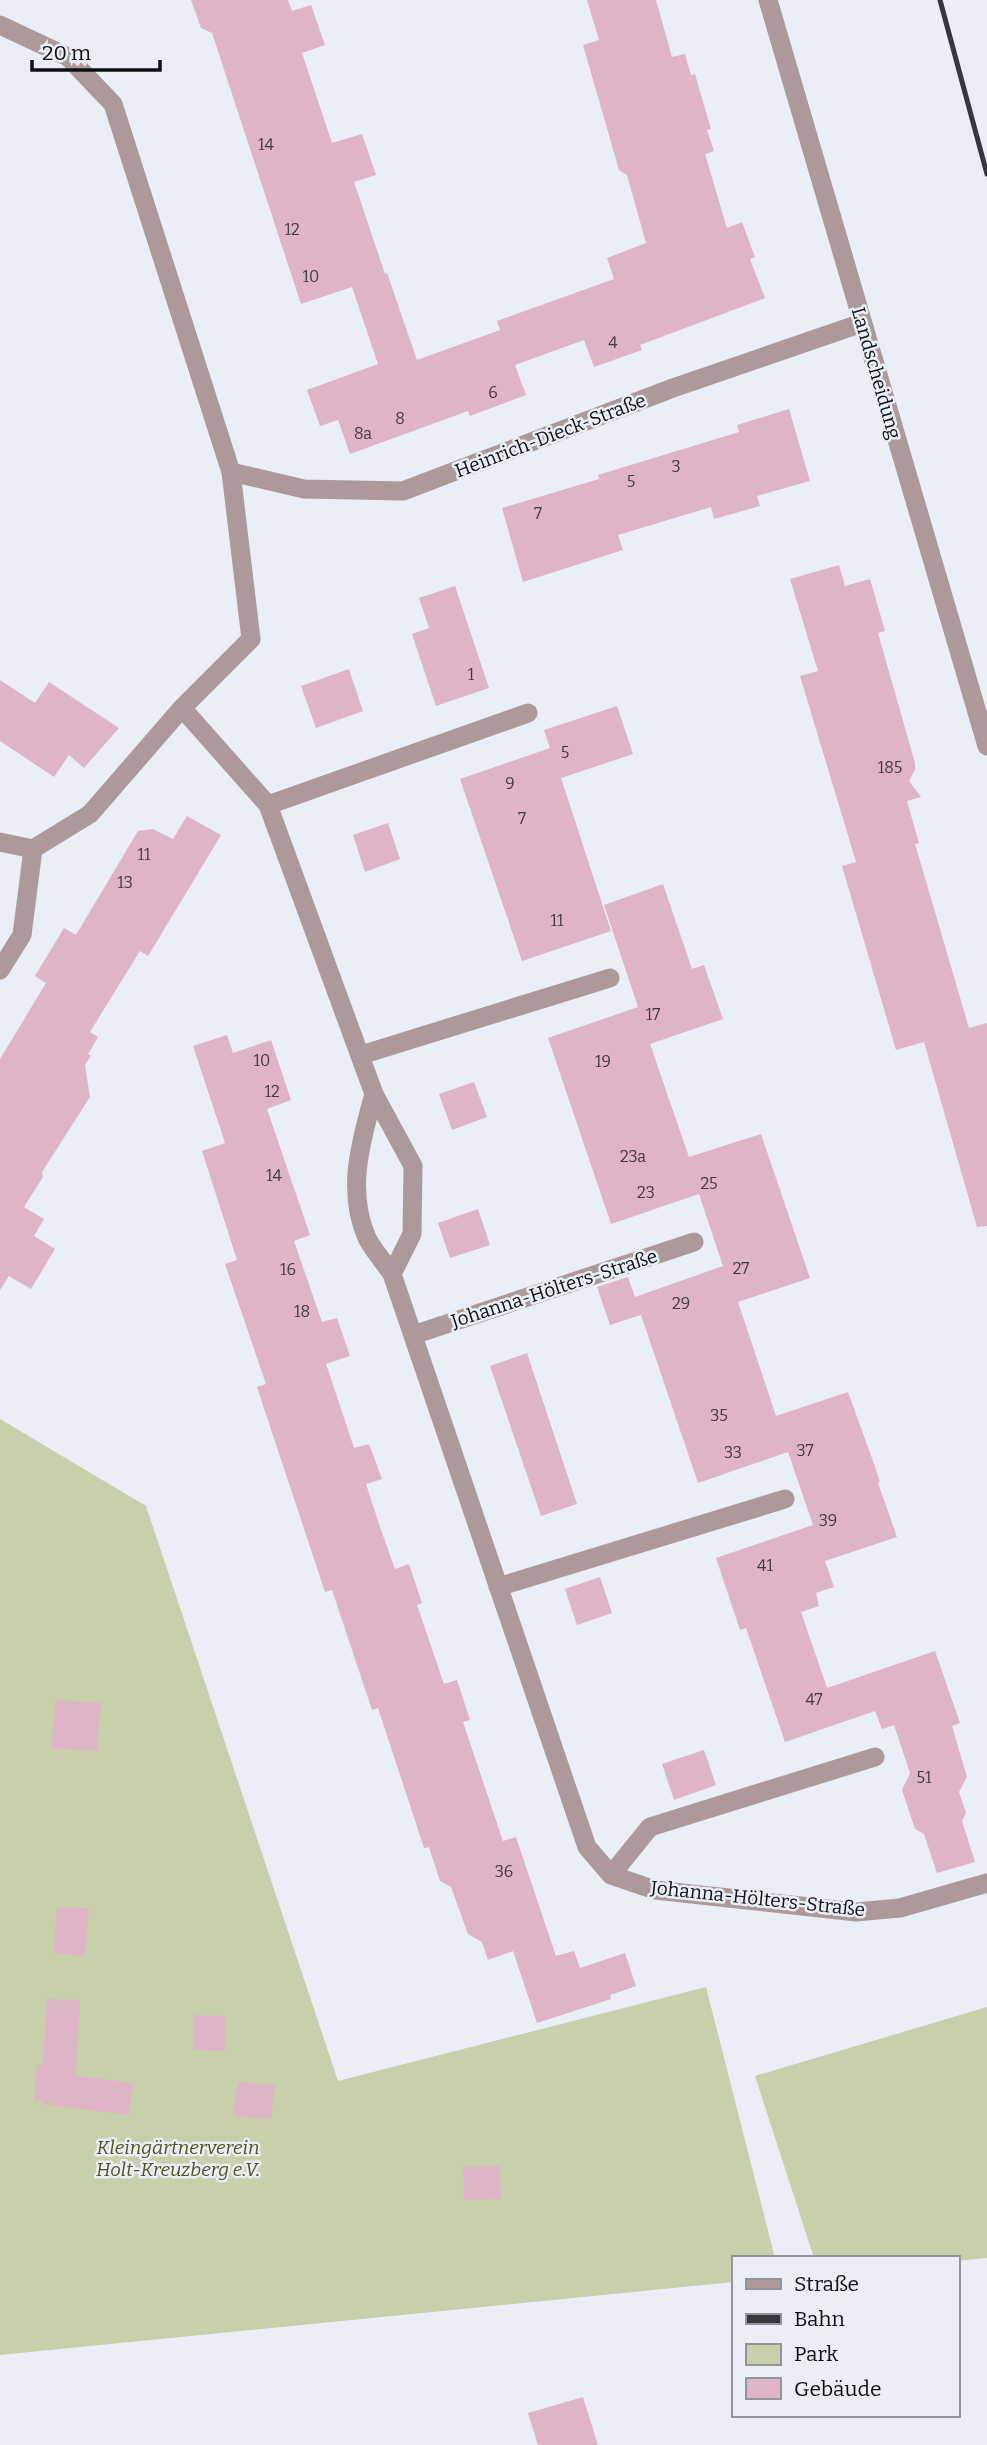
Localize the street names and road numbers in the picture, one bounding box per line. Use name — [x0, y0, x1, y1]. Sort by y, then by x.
street label: Landscheidung — [847, 305, 906, 442]
street label: Heinrich-Dieck-Straße — [451, 388, 649, 483]
street label: Johanna-Hölters-Straße — [447, 1244, 660, 1333]
street label: Johanna-Hölters-Straße — [649, 1876, 866, 1921]

